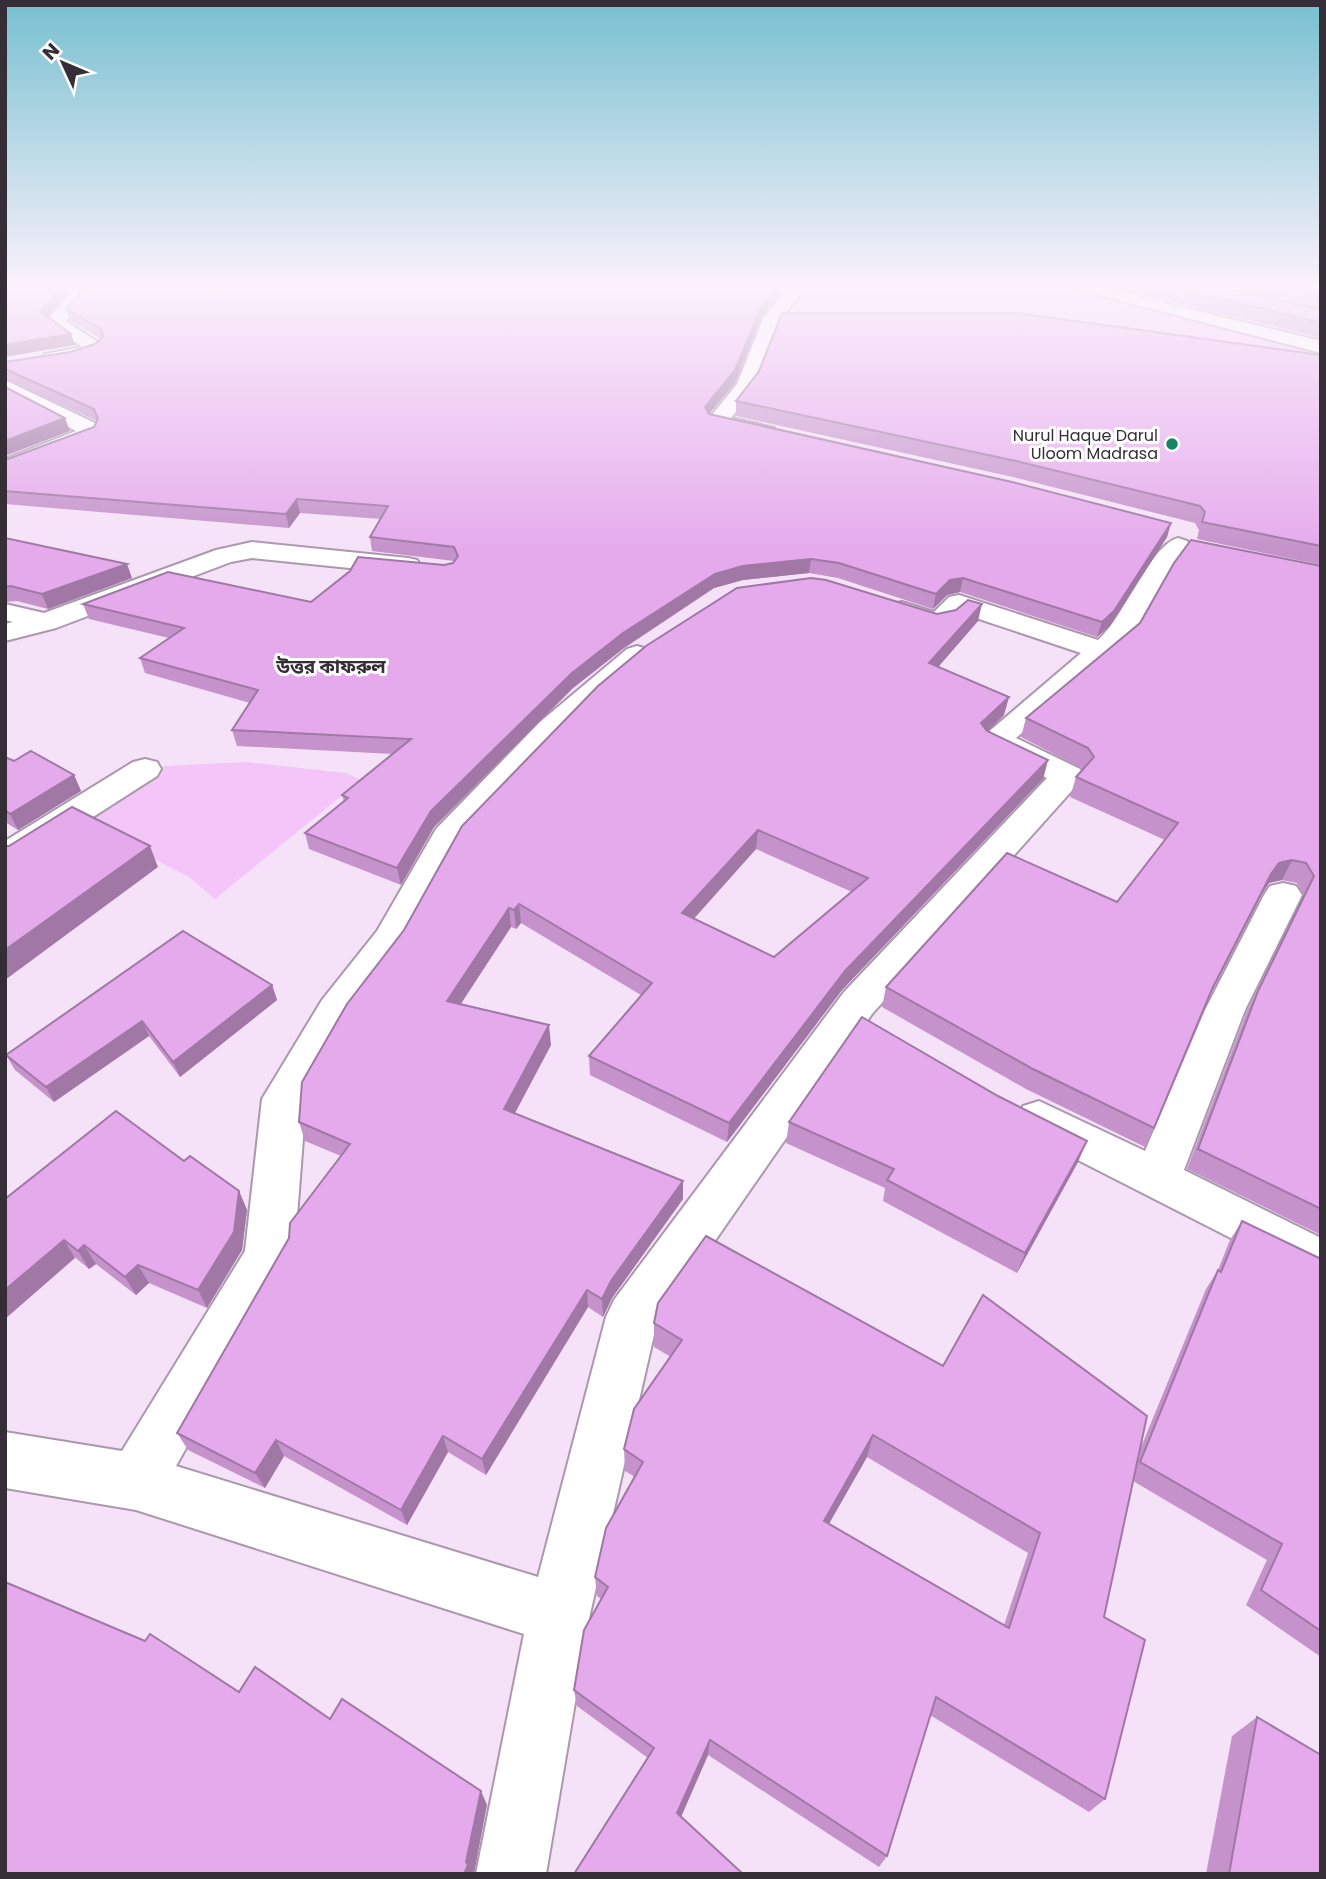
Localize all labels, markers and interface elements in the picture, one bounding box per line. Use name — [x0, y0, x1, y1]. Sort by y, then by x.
north arrow — [28, 28, 98, 98]
text: N — [36, 37, 66, 66]
place label: Nurul Haque Darul Uloom Madrasa — [1013, 424, 1158, 465]
marker: Nurul Haque Darul Uloom Madrasa — [1164, 436, 1180, 452]
district label: উত্তর কাফরুল — [275, 653, 386, 680]

